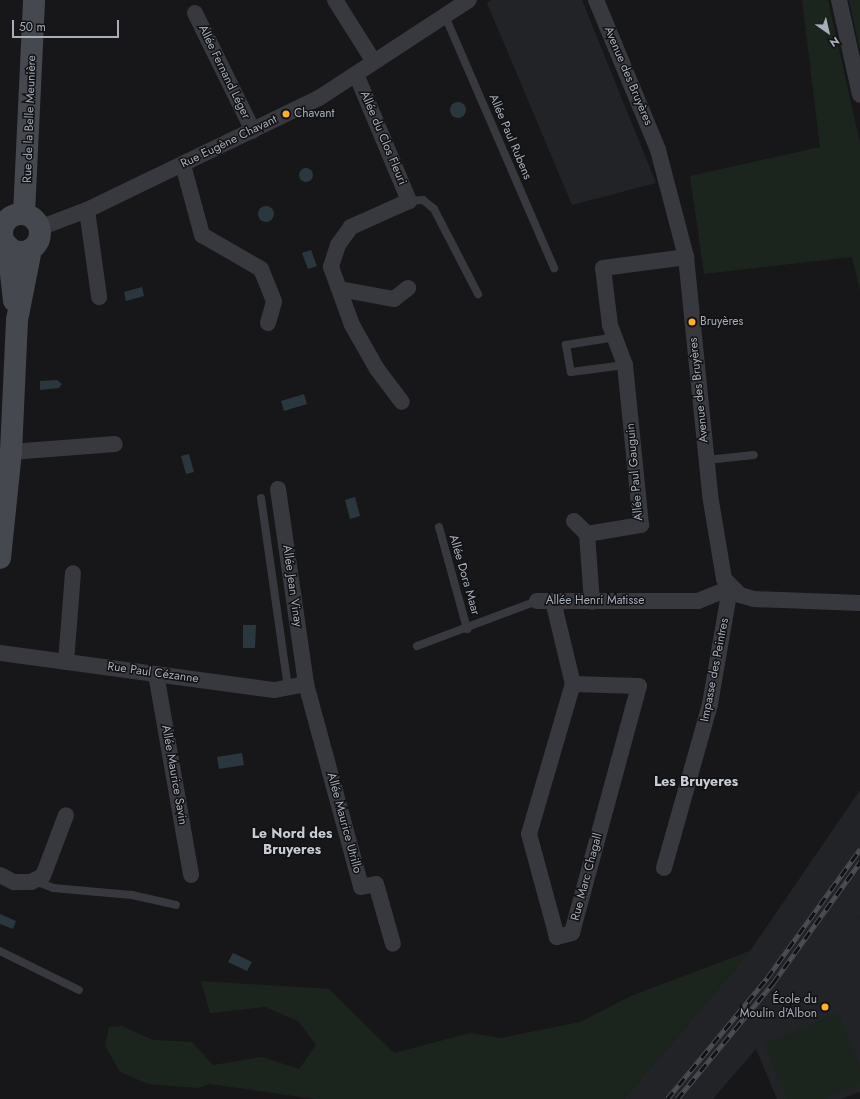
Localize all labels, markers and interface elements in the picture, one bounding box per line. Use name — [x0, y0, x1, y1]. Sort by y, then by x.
scale bar — [14, 12, 121, 38]
north arrow — [808, 12, 848, 52]
text: 50 m — [19, 18, 46, 36]
street label: Allée Fernand Léger — [195, 23, 253, 121]
street label: Avenue des Bruyères — [601, 25, 655, 127]
text: N — [827, 33, 843, 51]
street label: Rue de la Belle Meunière — [21, 55, 39, 183]
street label: Allée du Clos Fleuri — [357, 89, 409, 187]
street label: Allée Paul Rubens — [486, 92, 534, 182]
place label: Chavant — [294, 107, 334, 121]
marker: Chavant — [281, 109, 291, 119]
street label: Rue Eugène Chavant — [179, 112, 279, 172]
place label: Bruyères — [700, 315, 743, 329]
marker: Bruyères — [687, 317, 697, 327]
street label: Avenue des Bruyères — [686, 337, 712, 443]
street label: Allée Paul Gauguin — [624, 423, 646, 521]
street label: Allée Dora Maar — [446, 533, 482, 617]
street label: Allée Jean Vinay — [279, 544, 305, 628]
street label: Allée Henri Matisse — [546, 594, 644, 608]
street label: Impasse des Peintres — [698, 617, 732, 723]
street label: Rue Paul Cézanne — [106, 659, 200, 687]
street label: Allée Maurice Savin — [158, 724, 190, 826]
street label: Allée Maurice Utrillo — [324, 771, 364, 875]
district label: Les Bruyeres — [654, 773, 738, 789]
district label: Le Nord des Bruyeres — [252, 825, 332, 858]
street label: Rue Marc Chagall — [568, 832, 606, 922]
place label: École du Moulin d'Albon — [740, 993, 817, 1021]
marker: École du Moulin d'Albon — [820, 1002, 830, 1012]

